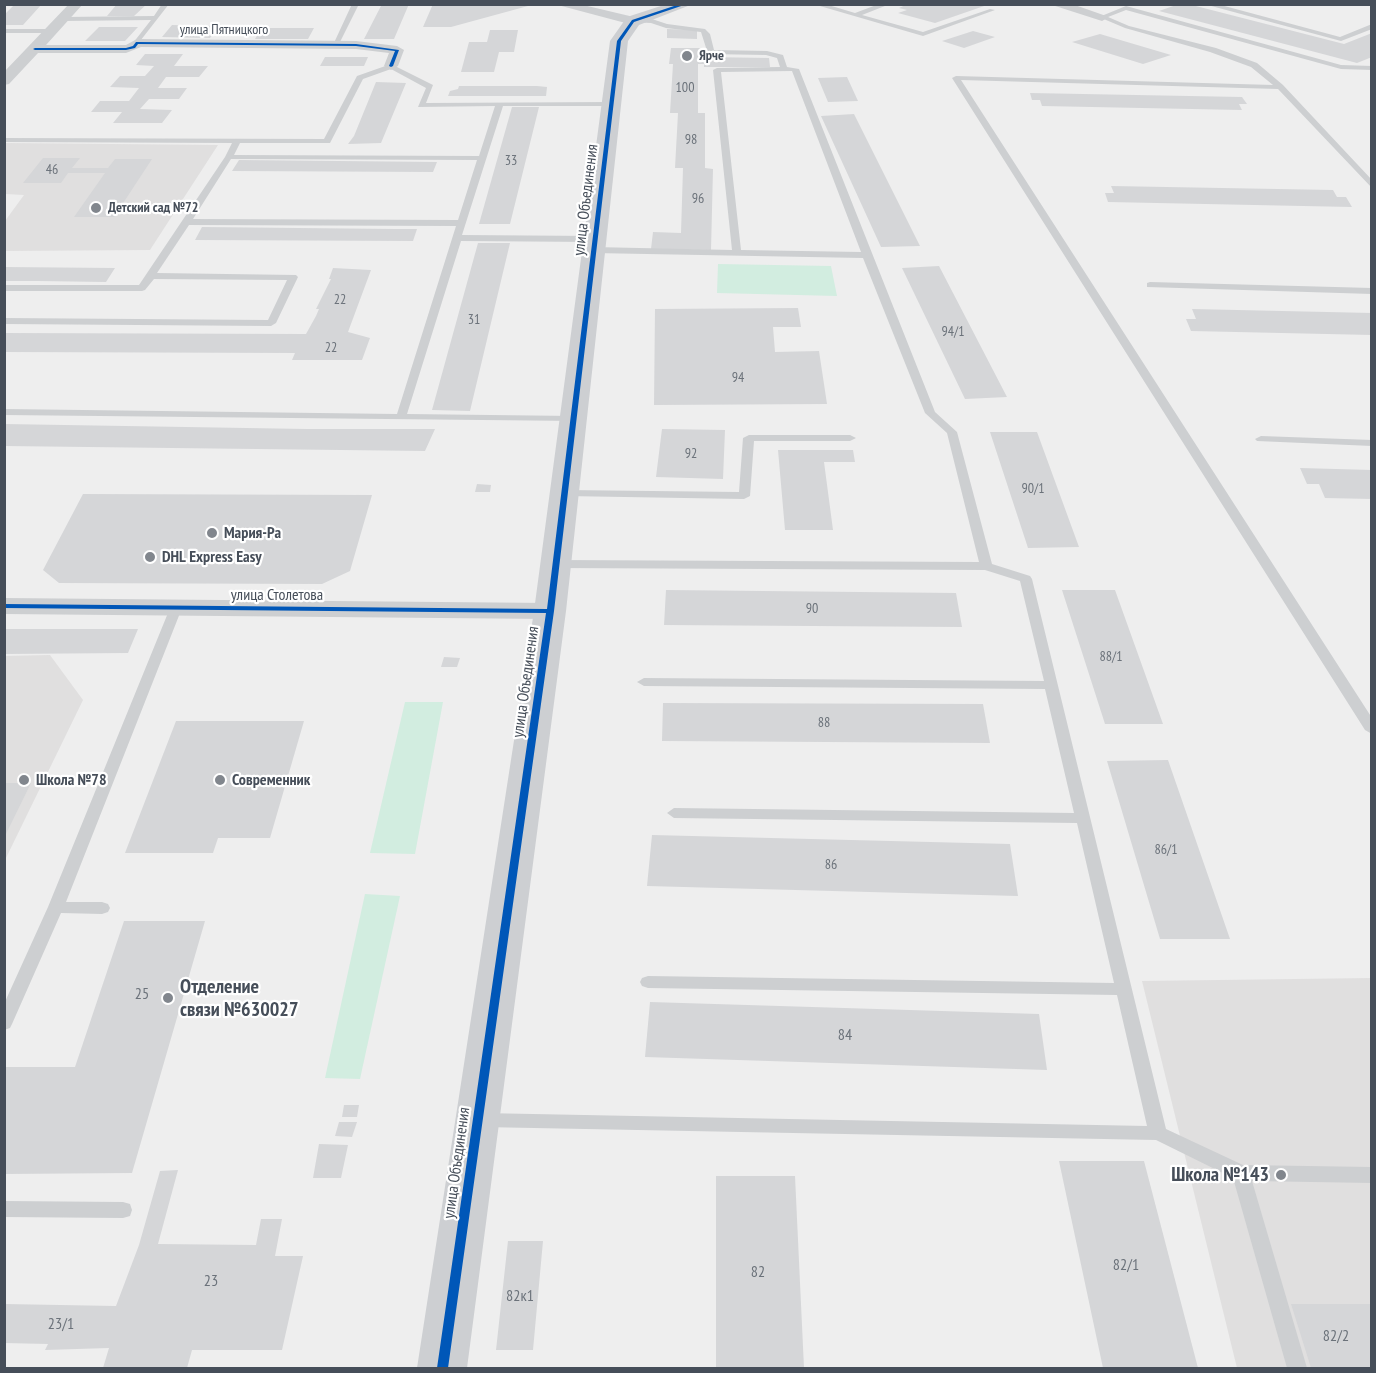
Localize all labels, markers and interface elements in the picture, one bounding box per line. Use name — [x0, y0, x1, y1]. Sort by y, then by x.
street label: улица Пятницкого — [180, 22, 268, 38]
place label: Ярче — [699, 48, 724, 64]
marker: Ярче — [680, 49, 694, 63]
house number: 100 — [676, 80, 694, 96]
house number: 98 — [685, 132, 697, 148]
street label: улица Объединения — [570, 143, 602, 257]
house number: 33 — [505, 153, 517, 169]
house number: 46 — [46, 162, 58, 178]
house number: 96 — [692, 191, 704, 207]
place label: Детский сад №72 — [108, 200, 198, 216]
marker: Детский сад №72 — [89, 201, 103, 215]
house number: 22 — [334, 292, 346, 308]
house number: 31 — [468, 312, 480, 328]
house number: 94/1 — [941, 324, 965, 340]
house number: 22 — [325, 340, 337, 356]
house number: 94 — [732, 370, 744, 386]
house number: 92 — [685, 446, 697, 462]
house number: 90/1 — [1021, 481, 1045, 497]
place label: Мария-Ра — [224, 523, 281, 543]
marker: Мария-Ра — [205, 526, 219, 540]
place label: DHL Express Easy — [162, 547, 262, 567]
marker: DHL Express Easy — [143, 550, 157, 564]
street label: улица Столетова — [231, 585, 323, 605]
house number: 90 — [806, 601, 818, 617]
street label: улица Объединения — [509, 625, 543, 739]
house number: 88/1 — [1099, 649, 1123, 665]
house number: 88 — [818, 715, 830, 731]
place label: Школа №78 — [36, 770, 107, 790]
place label: Современник — [232, 770, 310, 790]
marker: Школа №78 — [17, 773, 31, 787]
marker: Современник — [213, 773, 227, 787]
house number: 86/1 — [1154, 842, 1178, 858]
house number: 86 — [825, 857, 837, 873]
place label: Отделение связи №630027 — [180, 975, 298, 1022]
house number: 25 — [135, 984, 149, 1004]
marker: Отделение связи №630027 — [161, 991, 175, 1005]
house number: 84 — [838, 1025, 852, 1045]
street label: улица Объединения — [440, 1106, 474, 1220]
place label: Школа №143 — [1171, 1163, 1269, 1187]
marker: Школа №143 — [1274, 1168, 1288, 1182]
house number: 82/1 — [1113, 1255, 1139, 1275]
house number: 82 — [751, 1262, 765, 1282]
house number: 23 — [204, 1271, 218, 1291]
house number: 82к1 — [506, 1286, 534, 1306]
house number: 23/1 — [48, 1314, 74, 1334]
house number: 82/2 — [1323, 1326, 1349, 1346]

